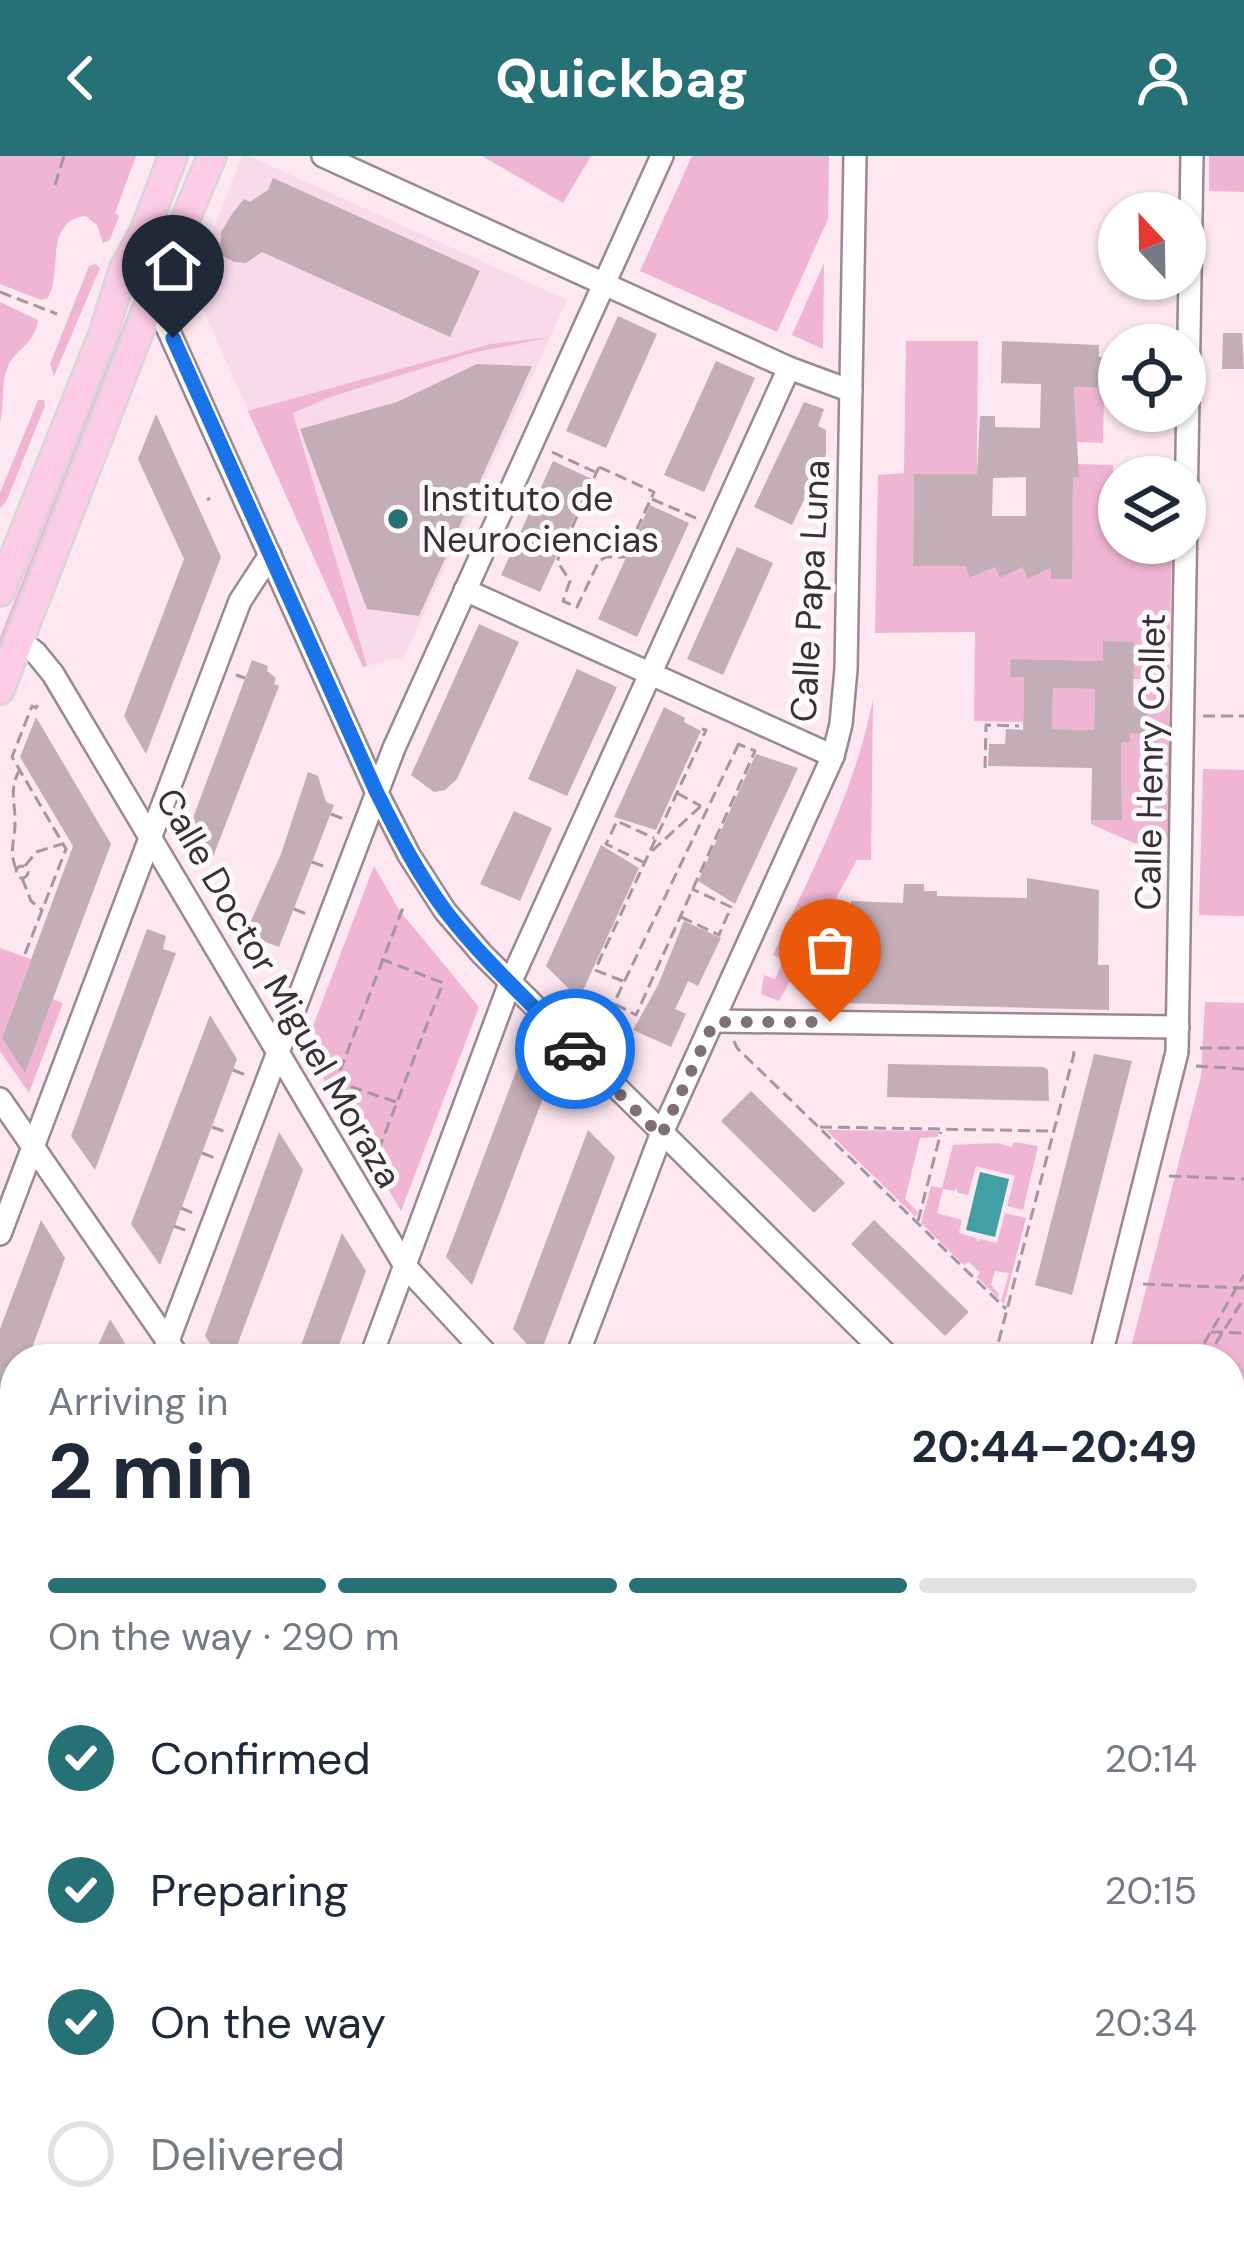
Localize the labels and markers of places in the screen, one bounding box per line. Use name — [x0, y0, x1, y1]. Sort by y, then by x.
pin — [122, 215, 224, 338]
place label: Instituto de Neurociencias — [422, 475, 659, 563]
marker: Instituto de Neurociencias — [385, 506, 411, 532]
pin — [779, 899, 881, 1022]

